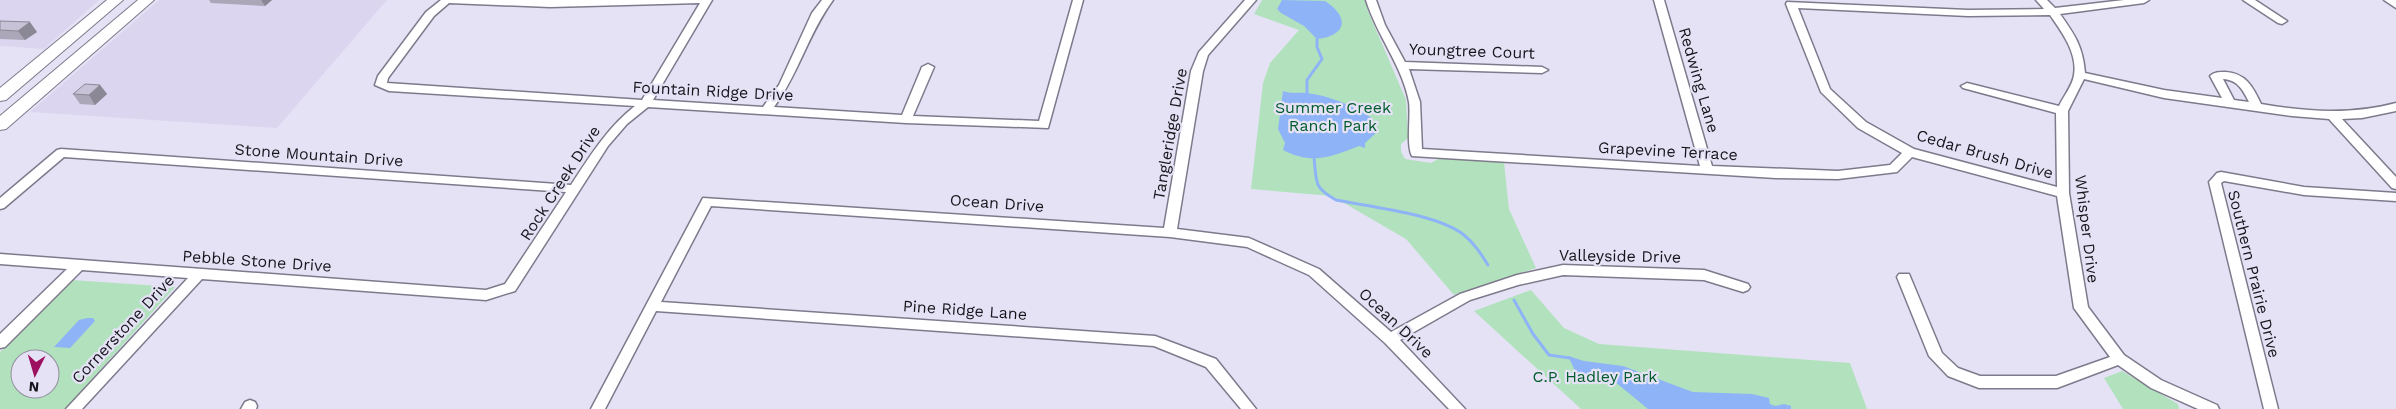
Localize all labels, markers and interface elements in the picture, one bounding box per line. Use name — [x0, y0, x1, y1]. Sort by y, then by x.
street label: Redwing Lane — [1675, 25, 1723, 135]
street label: Youngtree Court — [1409, 39, 1536, 63]
street label: Tangleridge Drive — [1149, 67, 1191, 201]
street label: Fountain Ridge Drive — [632, 77, 794, 105]
park label: Summer Creek Ranch Park — [1275, 98, 1391, 135]
street label: Rock Creek Drive — [516, 122, 604, 244]
street label: Cedar Brush Drive — [1914, 125, 2056, 183]
street label: Grapevine Terrace — [1598, 138, 1738, 164]
street label: Stone Mountain Drive — [234, 140, 404, 170]
street label: Whisper Drive — [2071, 174, 2103, 284]
street label: Southern Prairie Drive — [2224, 188, 2284, 360]
street label: Ocean Drive — [949, 190, 1045, 216]
street label: Valleyside Drive — [1559, 245, 1681, 267]
street label: Pebble Stone Drive — [182, 246, 332, 276]
street label: Cornerstone Drive — [68, 271, 178, 387]
street label: Ocean Drive — [1355, 284, 1437, 362]
street label: Pine Ridge Lane — [902, 296, 1028, 324]
north arrow — [10, 349, 60, 399]
park label: C.P. Hadley Park — [1533, 367, 1657, 386]
text: N — [28, 379, 40, 395]

